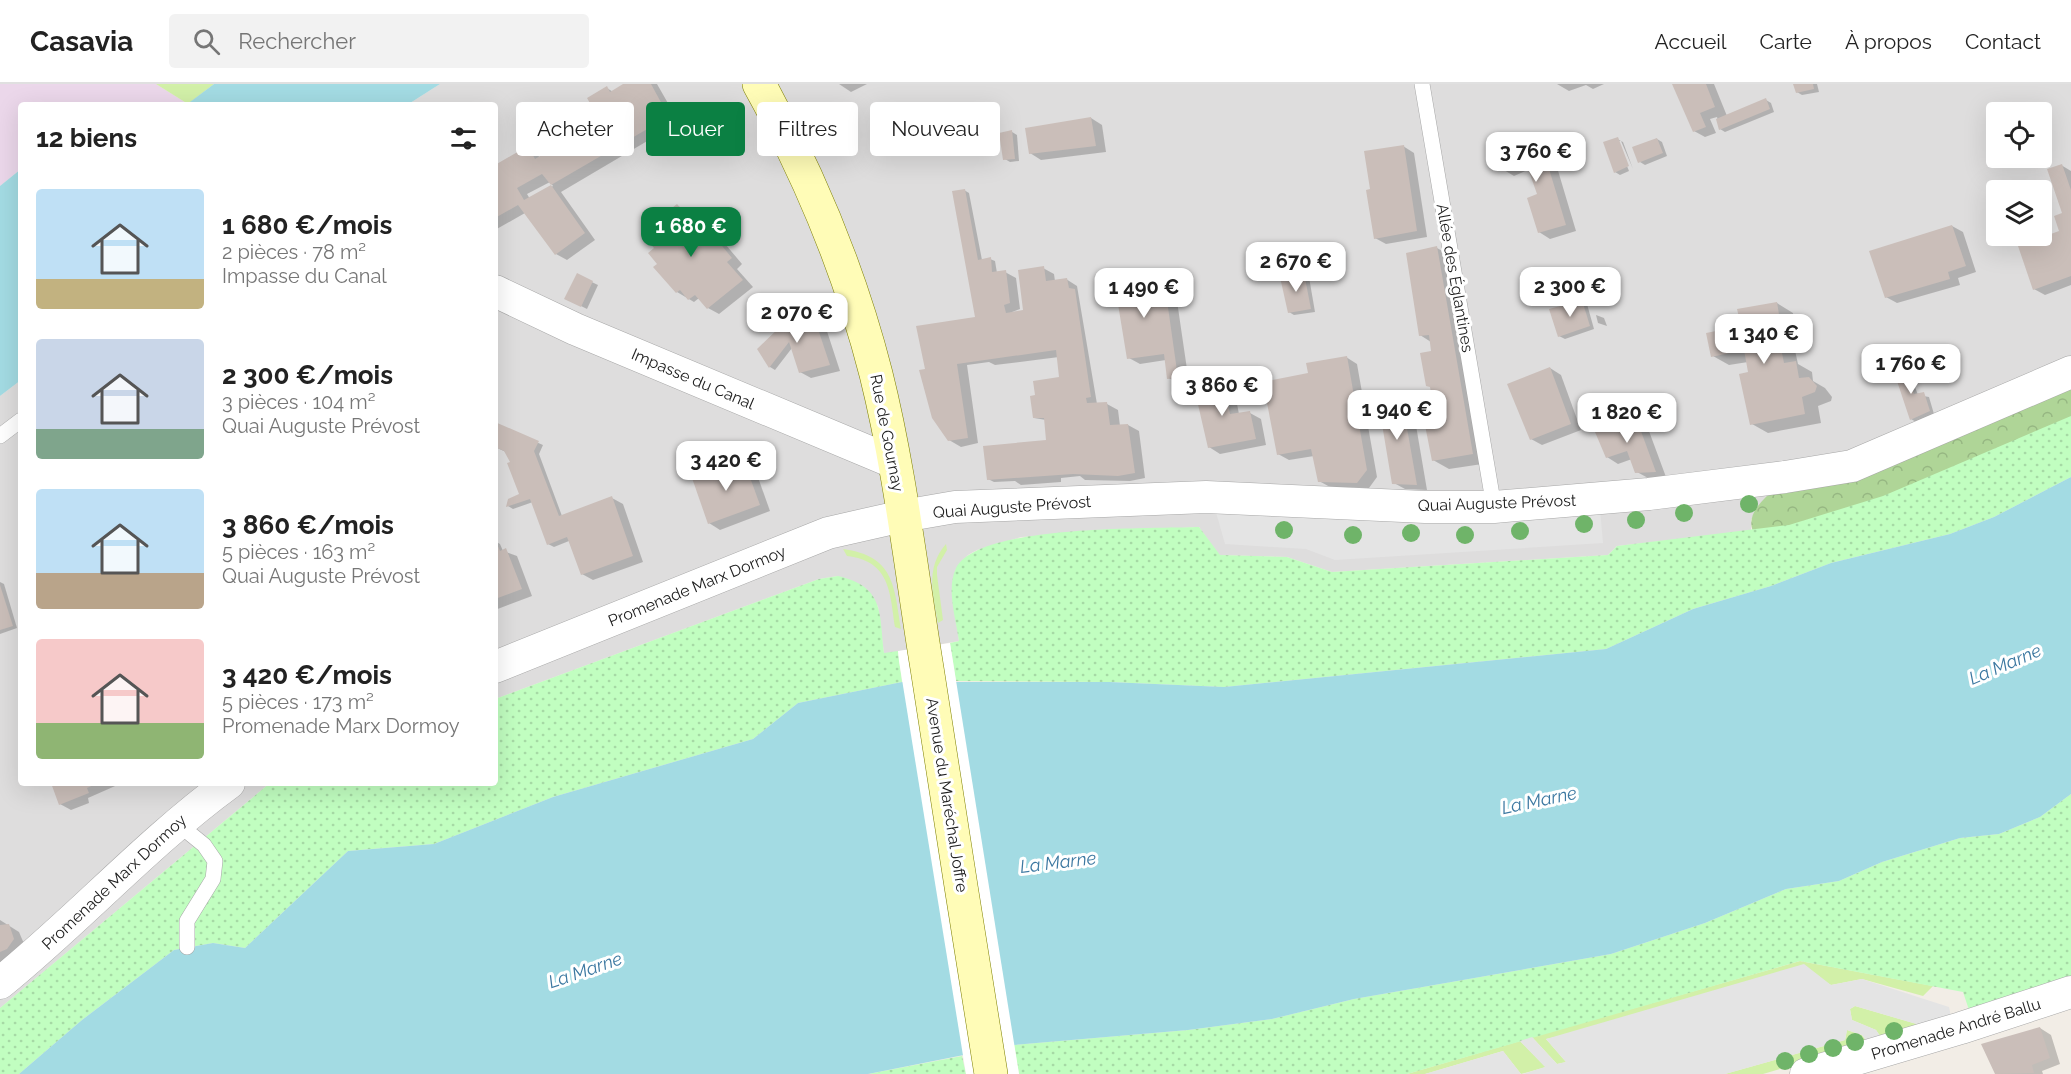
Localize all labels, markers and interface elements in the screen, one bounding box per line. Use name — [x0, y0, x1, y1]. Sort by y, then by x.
search box — [169, 14, 589, 68]
text: Casavia — [30, 25, 133, 58]
icon: search — [190, 25, 223, 58]
text: Rechercher — [238, 28, 356, 54]
text: Accueil — [1655, 29, 1727, 54]
text: Carte — [1760, 29, 1812, 54]
text: À propos — [1845, 29, 1932, 54]
text: Contact — [1965, 29, 2041, 54]
chip: Acheter — [516, 102, 634, 156]
chip: Louer — [646, 102, 745, 156]
chip: Filtres — [757, 102, 858, 156]
chip: Nouveau — [870, 102, 1000, 156]
map controls — [1986, 102, 2052, 246]
button: locate — [1986, 102, 2052, 168]
icon: filters — [447, 122, 480, 155]
text: 12 biens — [36, 123, 137, 153]
pin: 3 760 € — [1481, 132, 1591, 183]
text: 3 760 € — [1500, 139, 1572, 163]
button: layers — [1986, 180, 2052, 246]
street label: Allée des Églantines — [1433, 202, 1478, 354]
pin: 1 680 € — [636, 207, 746, 258]
text: 1 680 €/mois — [222, 210, 392, 240]
icon: home — [84, 213, 156, 285]
text: 1 680 € — [655, 214, 727, 238]
text: 2 pièces · 78 m² — [222, 240, 366, 264]
pin: 2 670 € — [1241, 242, 1351, 293]
text: 2 670 € — [1260, 249, 1332, 273]
text: Impasse du Canal — [222, 264, 387, 288]
pin: 2 300 € — [1515, 267, 1625, 318]
pin: 1 490 € — [1089, 268, 1199, 319]
text: 2 300 € — [1534, 274, 1606, 298]
text: 1 490 € — [1109, 275, 1179, 299]
pin: 2 070 € — [742, 293, 852, 344]
text: 2 070 € — [761, 300, 833, 324]
pin: 1 340 € — [1709, 314, 1819, 365]
text: 1 340 € — [1729, 321, 1799, 345]
pin: 1 760 € — [1856, 344, 1966, 395]
street label: Impasse du Canal — [629, 345, 758, 414]
text: 1 760 € — [1875, 351, 1947, 375]
text: 2 300 €/mois — [222, 360, 393, 390]
icon: home — [84, 363, 156, 435]
pin: 3 860 € — [1167, 366, 1277, 417]
street label: Rue de Gournay — [866, 373, 908, 494]
text: 3 860 € — [1185, 373, 1259, 397]
text: 3 pièces · 104 m² — [222, 390, 375, 414]
pin: 1 940 € — [1342, 390, 1452, 441]
pin: 1 820 € — [1572, 393, 1682, 444]
text: 1 940 € — [1362, 397, 1432, 421]
text: 1 820 € — [1591, 400, 1663, 424]
text: Quai Auguste Prévost — [222, 414, 420, 438]
pin: 3 420 € — [671, 441, 781, 492]
text: 3 420 € — [690, 448, 762, 472]
street label: Quai Auguste Prévost — [1417, 491, 1577, 515]
street label: Quai Auguste Prévost — [932, 492, 1092, 522]
text: 3 860 €/mois — [222, 510, 394, 540]
icon: home — [84, 513, 156, 585]
text: 5 pièces · 163 m² — [222, 540, 375, 564]
street label: Promenade Marx Dormoy — [605, 541, 789, 630]
text: Quai Auguste Prévost — [222, 564, 420, 588]
water label: La Marne — [1966, 639, 2045, 689]
text: 3 420 €/mois — [222, 660, 392, 690]
icon: home — [84, 663, 156, 735]
text: 5 pièces · 173 m² — [222, 690, 374, 714]
street label: Avenue du Maréchal Joffre — [922, 696, 972, 894]
text: Promenade Marx Dormoy — [222, 714, 460, 738]
water label: La Marne — [1499, 782, 1579, 818]
street label: Promenade Marx Dormoy — [38, 810, 190, 954]
water label: La Marne — [1019, 847, 1098, 877]
water label: La Marne — [545, 948, 625, 992]
street label: Promenade André Ballu — [1869, 994, 2043, 1064]

